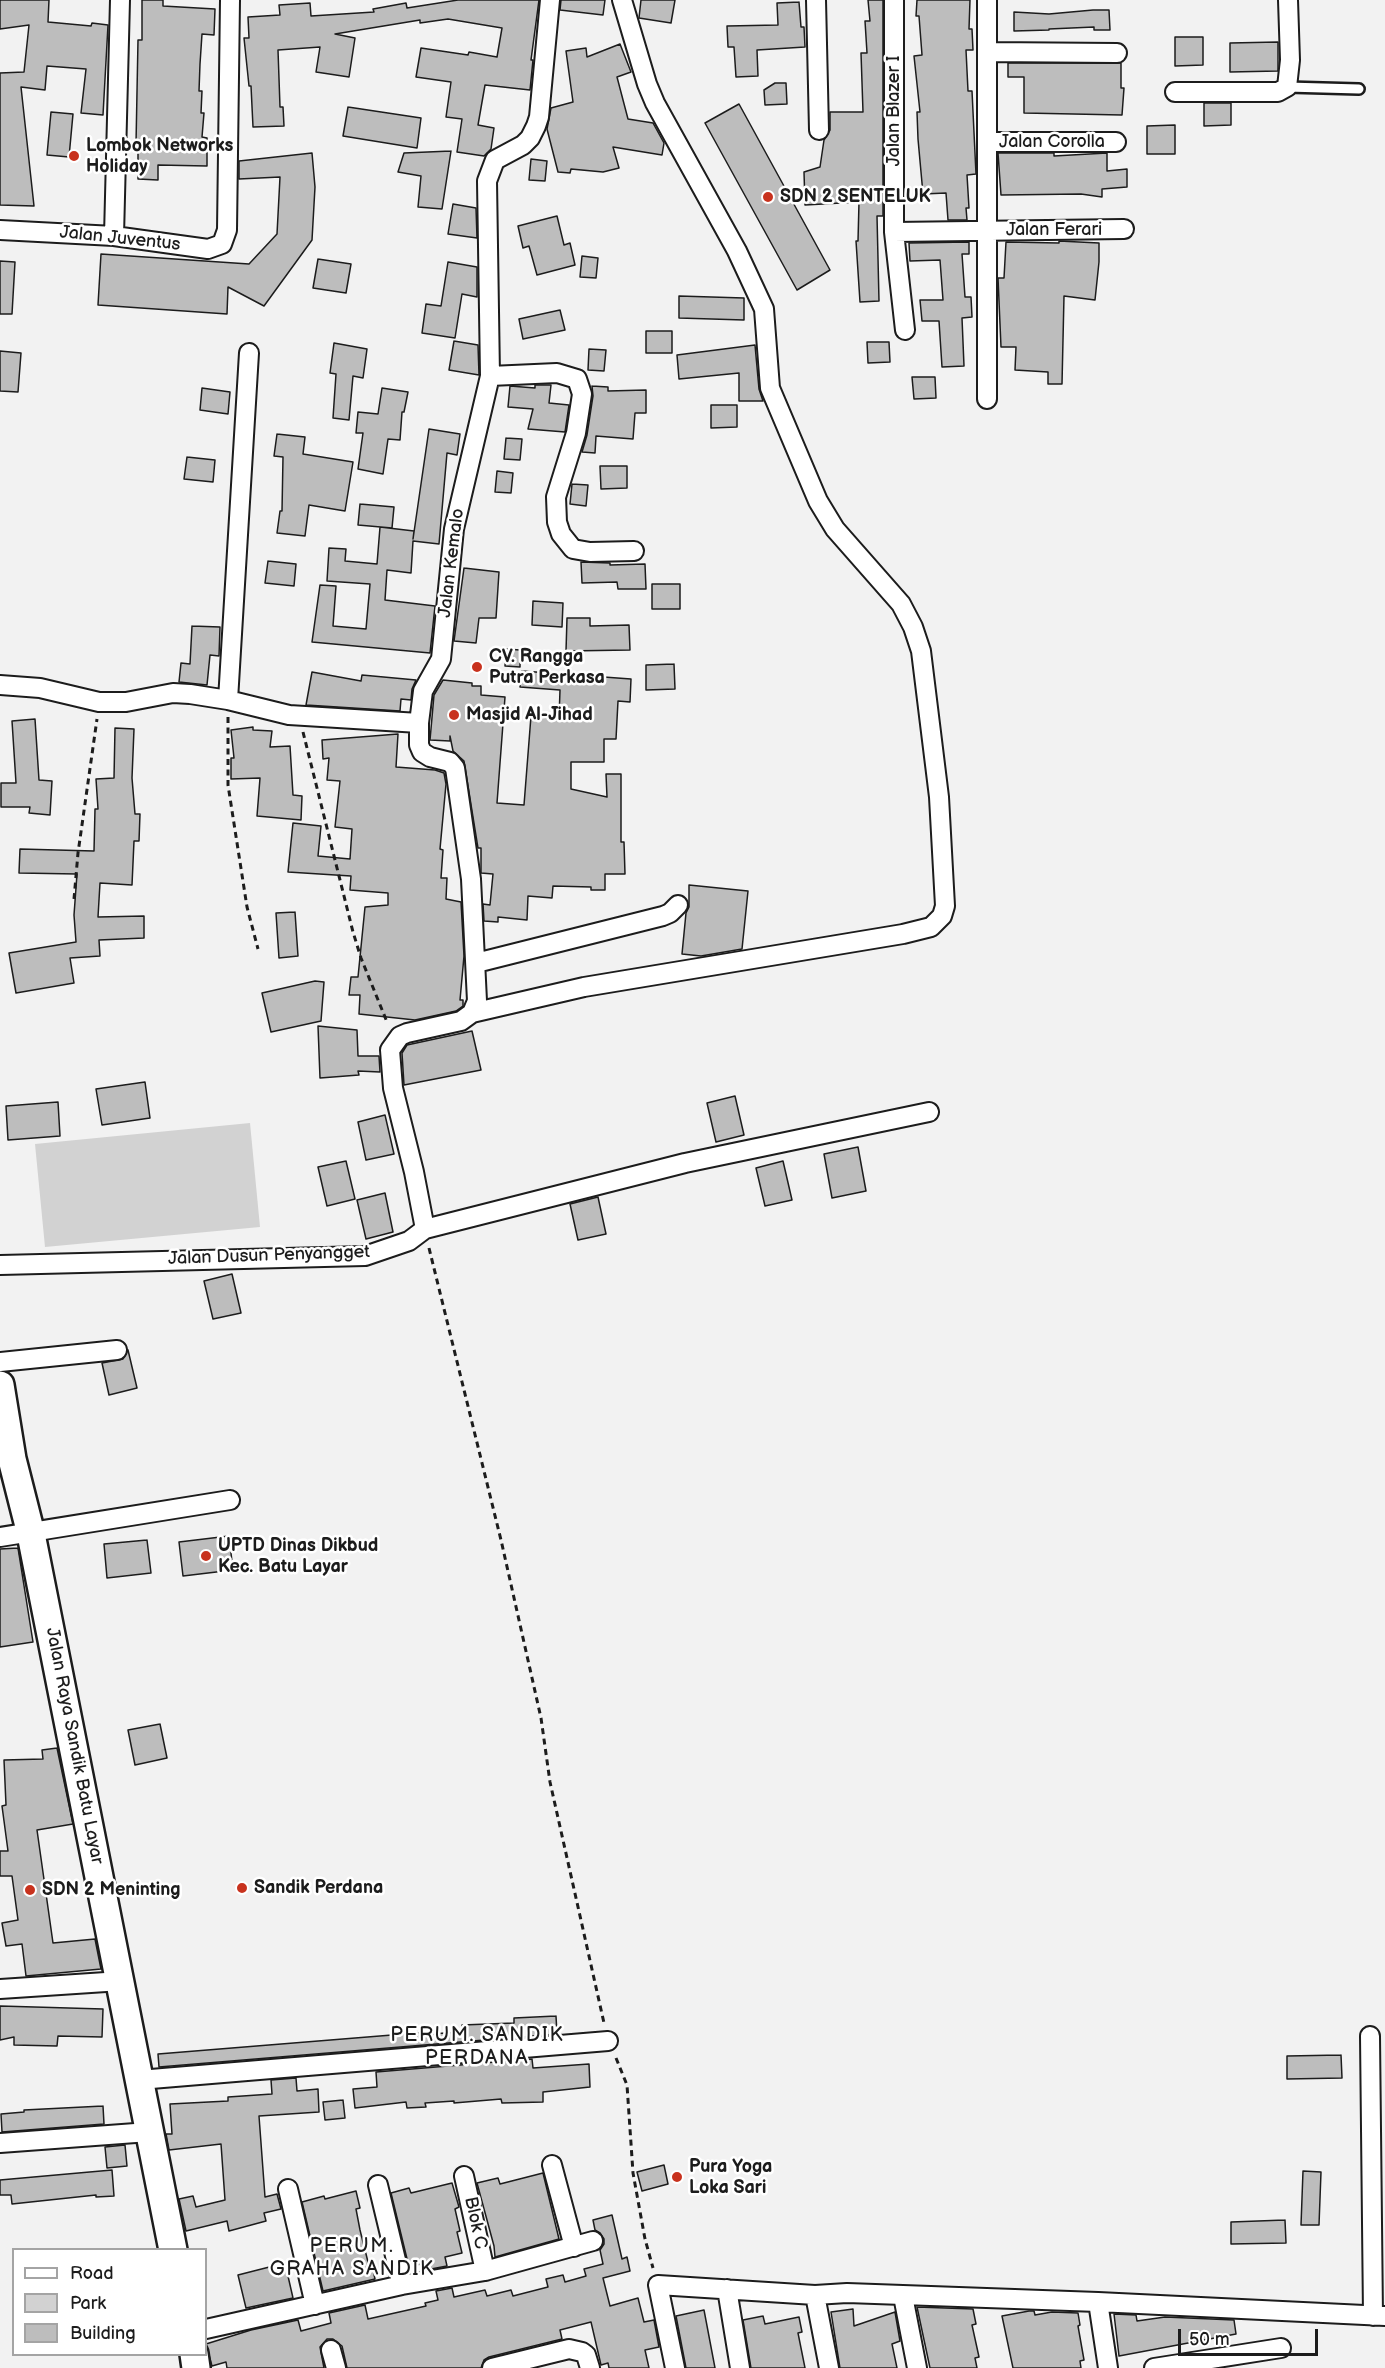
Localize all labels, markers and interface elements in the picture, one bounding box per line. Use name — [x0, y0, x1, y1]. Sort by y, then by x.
street label: Jalan Blazer I — [883, 56, 905, 166]
street label: Jalan Corolla — [999, 131, 1105, 153]
place label: Lombok Networks Holiday — [86, 135, 233, 178]
marker: Lombok Networks Holiday — [67, 149, 81, 163]
place label: SDN 2 SENTELUK — [780, 186, 931, 208]
marker: SDN 2 SENTELUK — [761, 190, 775, 204]
street label: Jalan Ferari — [1006, 219, 1102, 241]
street label: Jalan Juventus — [59, 222, 181, 256]
street label: Jalan Kemalo — [435, 507, 469, 619]
place label: CV. Rangga Putra Perkasa — [489, 646, 605, 688]
marker: CV. Rangga Putra Perkasa — [470, 660, 484, 674]
place label: Masjid Al-Jihad — [466, 704, 593, 726]
marker: Masjid Al-Jihad — [447, 708, 461, 722]
street label: Jalan Dusun Penyangget — [168, 1242, 370, 1270]
place label: UPTD Dinas Dikbud Kec. Batu Layar — [218, 1535, 378, 1578]
marker: UPTD Dinas Dikbud Kec. Batu Layar — [199, 1549, 213, 1563]
street label: Jalan Raya Sandik Batu Layar — [40, 1626, 108, 1866]
place label: Sandik Perdana — [254, 1877, 383, 1899]
place label: SDN 2 Meninting — [42, 1879, 181, 1901]
marker: Sandik Perdana — [235, 1881, 249, 1895]
marker: SDN 2 Meninting — [23, 1883, 37, 1897]
district label: PERUM. SANDIK PERDANA — [390, 2024, 564, 2071]
place label: Pura Yoga Loka Sari — [689, 2156, 772, 2198]
marker: Pura Yoga Loka Sari — [670, 2170, 684, 2184]
street label: Blok C — [459, 2195, 491, 2251]
district label: PERUM. GRAHA SANDIK — [270, 2235, 434, 2282]
legend — [12, 2248, 207, 2356]
text: Road — [70, 2263, 114, 2284]
text: Park — [70, 2293, 106, 2314]
scale bar — [1181, 2317, 1320, 2355]
text: Building — [70, 2323, 136, 2344]
text: 50 m — [1189, 2329, 1230, 2350]

